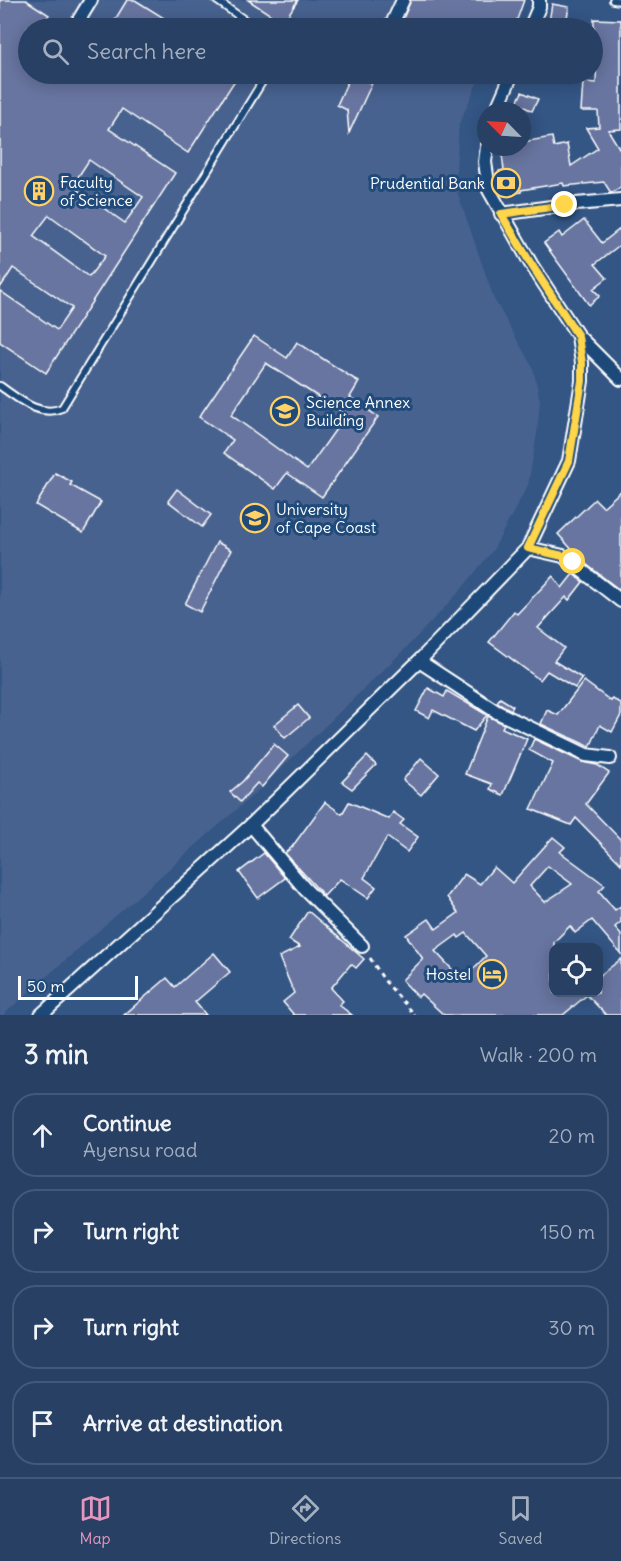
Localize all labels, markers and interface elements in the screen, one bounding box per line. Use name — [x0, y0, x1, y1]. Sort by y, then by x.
search box — [18, 18, 603, 84]
icon: search — [39, 35, 72, 68]
text: Search here — [87, 37, 206, 65]
north arrow — [477, 102, 531, 156]
bank icon: Prudential Bank — [490, 167, 522, 199]
place label: Faculty of Science — [60, 172, 133, 210]
place label: Prudential Bank — [370, 173, 485, 193]
building icon: Faculty of Science — [23, 175, 55, 207]
route end — [551, 191, 577, 217]
place label: Science Annex Building — [306, 392, 410, 430]
school or university icon: Science Annex Building — [269, 395, 301, 427]
place label: University of Cape Coast — [276, 499, 377, 537]
school or university icon: University of Cape Coast — [239, 502, 271, 534]
route start — [559, 548, 585, 574]
map controls — [549, 943, 603, 997]
button: locate — [549, 943, 603, 997]
hotel icon: Hostel — [476, 958, 508, 990]
place label: Hostel — [426, 964, 471, 984]
scale bar — [18, 973, 138, 1001]
text: 50 m — [27, 976, 65, 996]
text: 3 min — [24, 1038, 89, 1071]
text: Walk · 200 m — [480, 1042, 597, 1067]
text: Continue — [83, 1109, 172, 1137]
icon: ahead — [26, 1119, 59, 1152]
text: 20 m — [549, 1123, 595, 1148]
text: Ayensu road — [83, 1137, 197, 1162]
icon: right — [26, 1215, 59, 1248]
text: Turn right — [83, 1217, 179, 1245]
text: 150 m — [540, 1219, 595, 1244]
icon: right — [26, 1311, 59, 1344]
text: Turn right — [83, 1313, 179, 1341]
text: 30 m — [548, 1315, 595, 1340]
icon: arrive — [26, 1407, 59, 1440]
text: Arrive at destination — [83, 1409, 283, 1437]
tab: Map — [79, 1492, 112, 1548]
tab: Directions — [269, 1492, 341, 1548]
tab: Saved — [499, 1492, 542, 1548]

